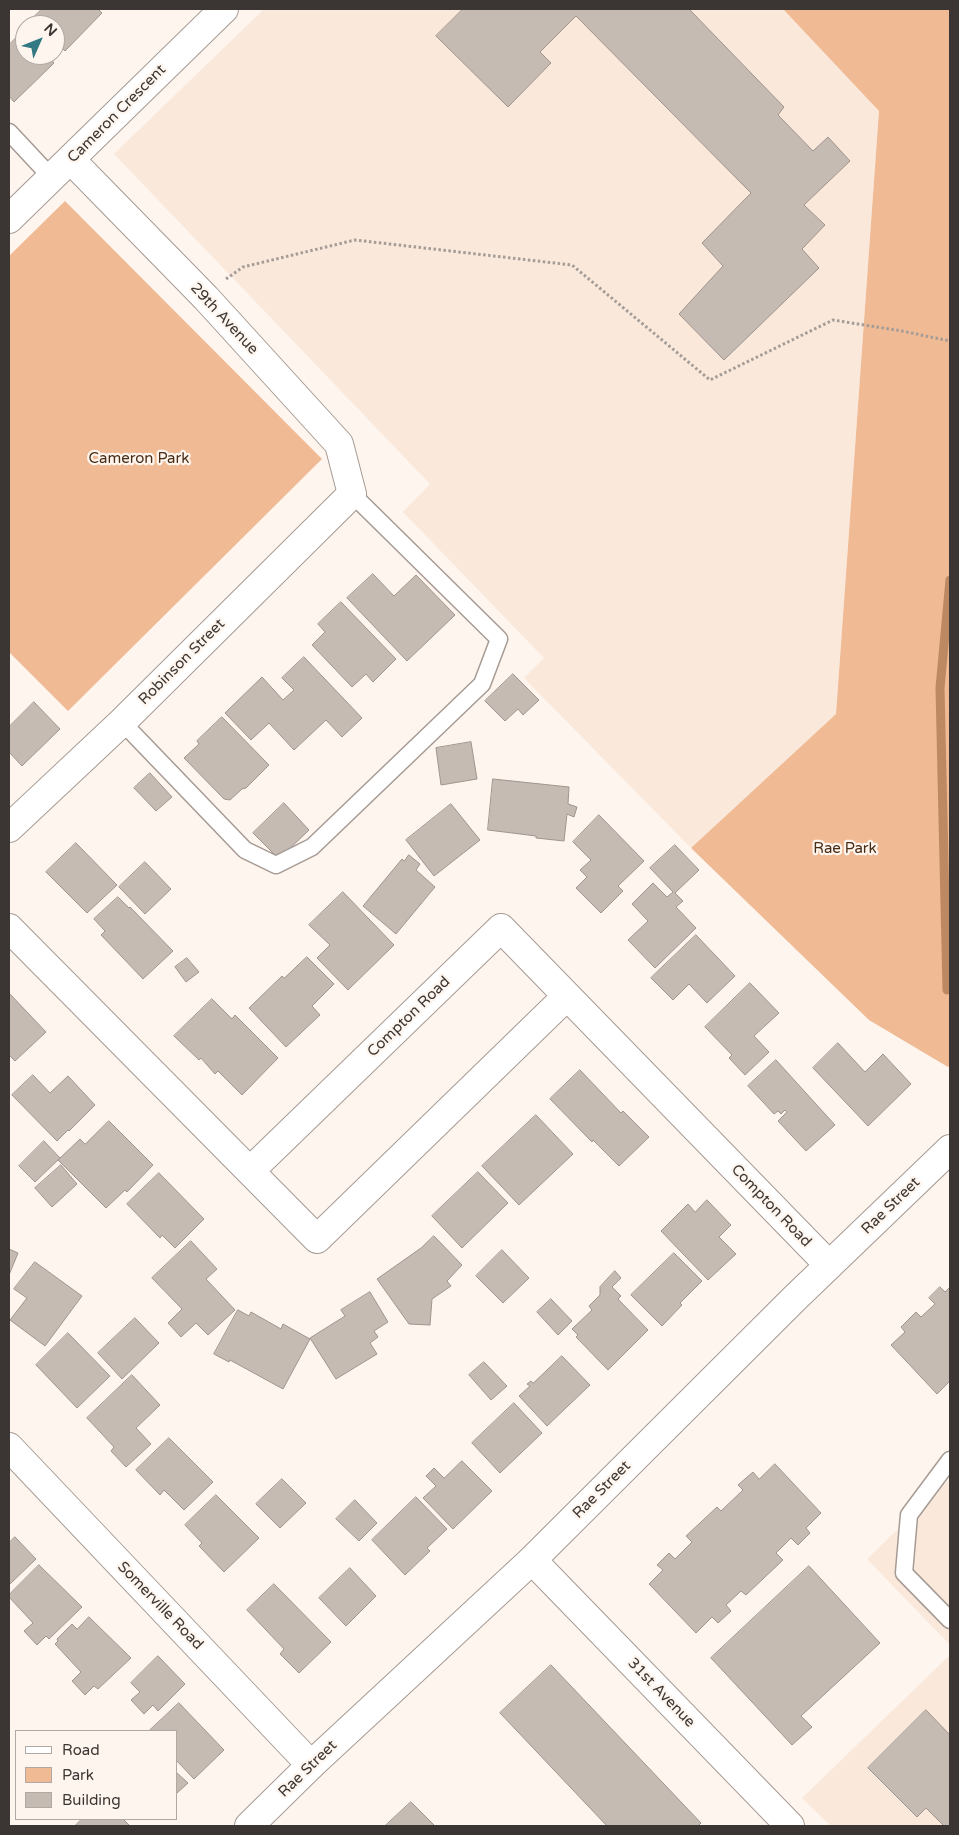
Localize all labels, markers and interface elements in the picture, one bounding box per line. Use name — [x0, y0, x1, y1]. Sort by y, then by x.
north arrow — [15, 15, 65, 65]
text: N — [40, 20, 60, 40]
street label: Cameron Crescent — [64, 61, 170, 167]
street label: 29th Avenue — [186, 279, 262, 359]
park label: Cameron Park — [89, 450, 189, 468]
street label: Robinson Street — [135, 615, 229, 709]
park label: Rae Park — [813, 840, 877, 858]
street label: Compton Road — [364, 973, 454, 1061]
street label: Compton Road — [727, 1161, 815, 1251]
street label: Rae Street — [858, 1174, 924, 1238]
street label: Rae Street — [569, 1457, 635, 1523]
street label: Somerville Road — [113, 1558, 207, 1654]
street label: 31st Avenue — [624, 1655, 698, 1731]
legend — [15, 1730, 178, 1820]
street label: Rae Street — [275, 1737, 341, 1801]
text: Road — [62, 1741, 100, 1759]
text: Park — [62, 1766, 94, 1784]
text: Building — [62, 1791, 121, 1809]

